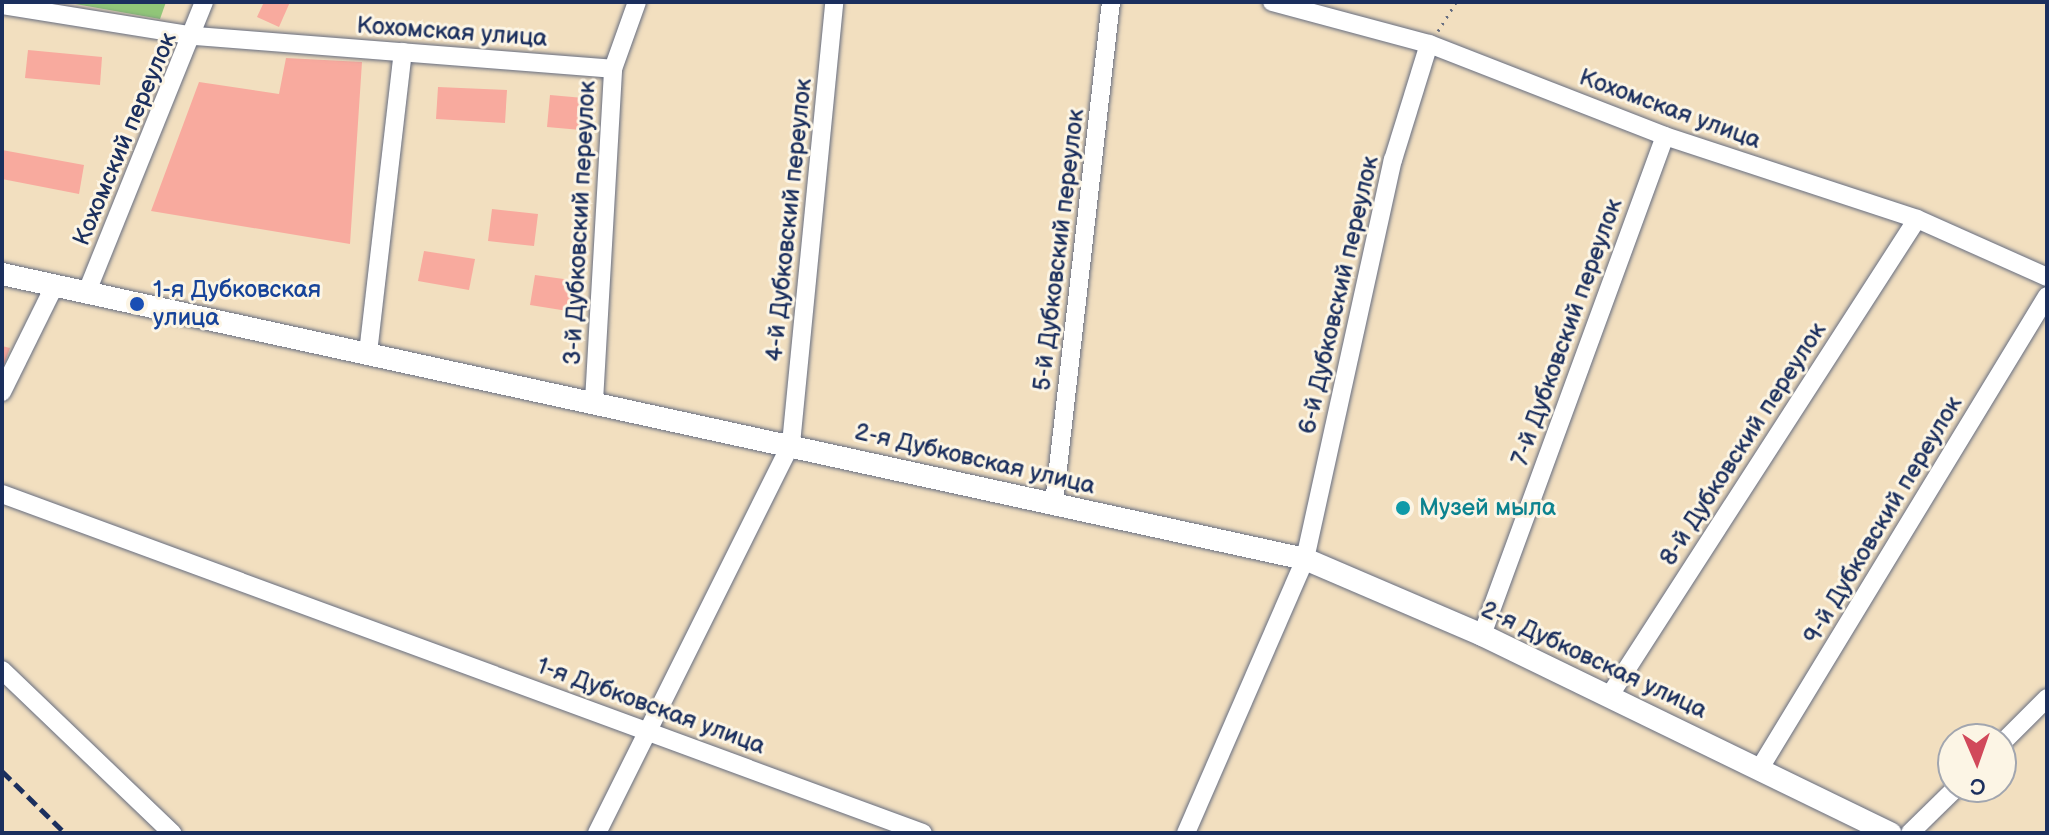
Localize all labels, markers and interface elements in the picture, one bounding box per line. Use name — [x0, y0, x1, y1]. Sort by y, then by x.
street label: Кохомская улица — [356, 11, 548, 53]
street label: Кохомский переулок — [67, 28, 183, 250]
street label: Кохомская улица — [1575, 63, 1765, 155]
street label: 4-й Дубковский переулок — [760, 77, 818, 363]
street label: 3-й Дубковский переулок — [558, 80, 602, 366]
street label: 5-й Дубковский переулок — [1027, 107, 1091, 393]
street label: 6-й Дубковский переулок — [1293, 153, 1385, 437]
street label: 7-й Дубковский переулок — [1505, 195, 1629, 469]
place label: 1-я Дубковская улица — [153, 276, 321, 332]
marker: 1-я Дубковская улица — [128, 295, 146, 313]
street label: 8-й Дубковский переулок — [1654, 317, 1832, 571]
street label: 9-й Дубковский переулок — [1798, 391, 1968, 649]
street label: 2-я Дубковская улица — [852, 417, 1098, 501]
place label: Музей мыла — [1419, 494, 1556, 522]
marker: Музей мыла — [1394, 499, 1412, 517]
street label: 2-я Дубковская улица — [1476, 595, 1712, 725]
street label: 1-я Дубковская улица — [533, 651, 769, 761]
north arrow — [1937, 723, 2017, 803]
text: С — [1970, 772, 1986, 799]

